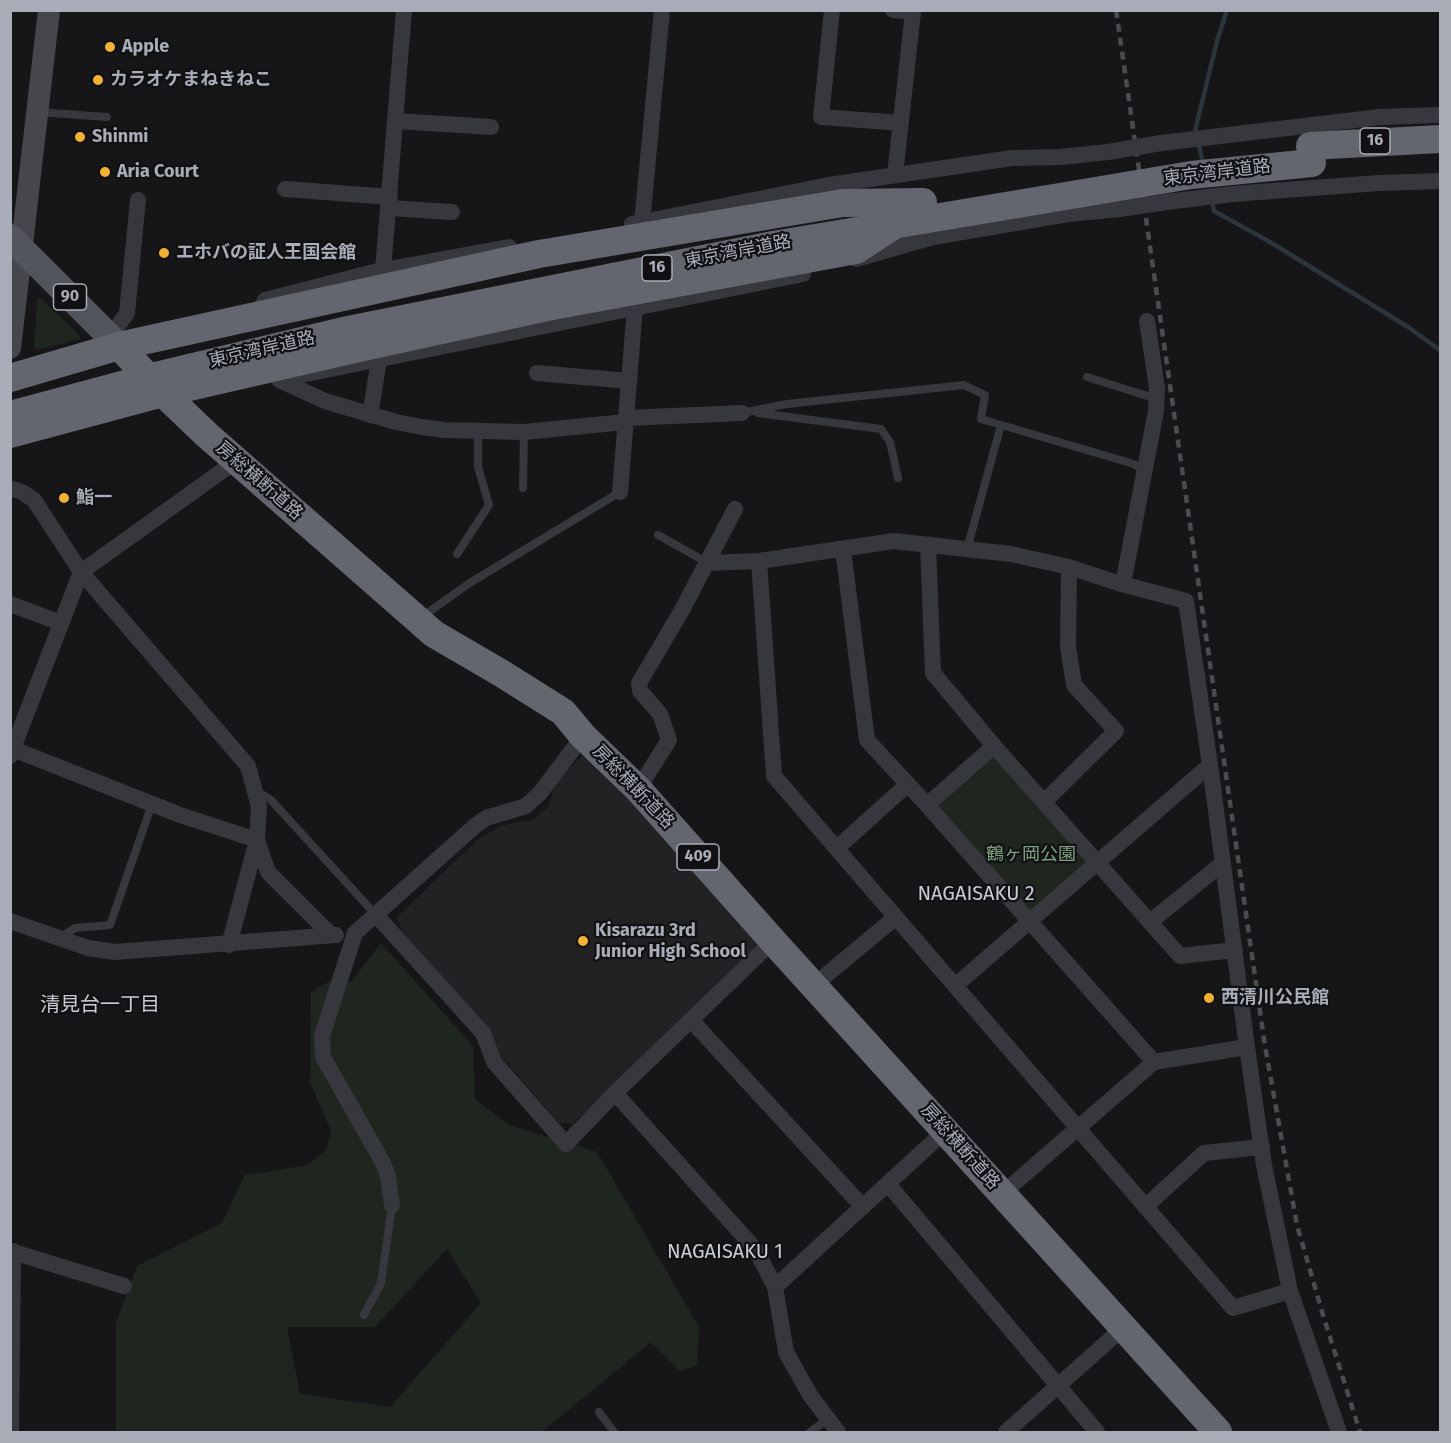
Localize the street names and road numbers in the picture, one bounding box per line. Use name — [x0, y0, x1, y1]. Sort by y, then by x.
road number: 16 — [1360, 128, 1390, 154]
street label: 東京湾岸道路 — [1162, 156, 1272, 190]
street label: 東京湾岸道路 — [683, 231, 793, 273]
road number: 16 — [642, 255, 672, 281]
road number: 90 — [54, 284, 86, 310]
street label: 東京湾岸道路 — [207, 327, 317, 373]
street label: 房総横断道路 — [211, 437, 307, 525]
street label: 房総横断道路 — [588, 741, 678, 833]
road number: 409 — [677, 844, 719, 870]
street label: 房総横断道路 — [916, 1100, 1004, 1194]

